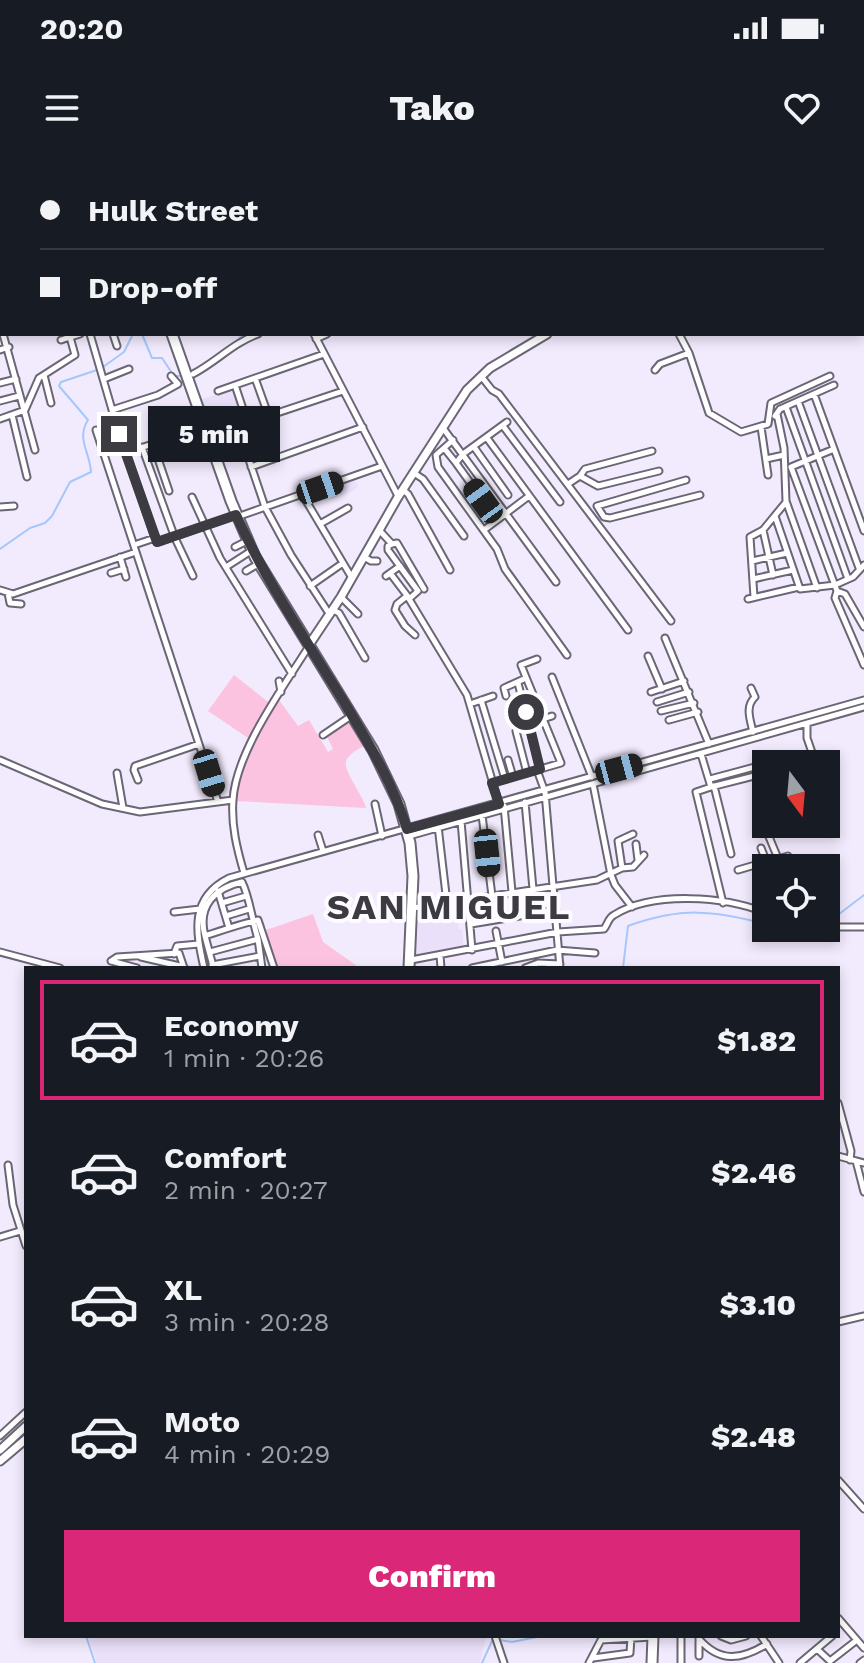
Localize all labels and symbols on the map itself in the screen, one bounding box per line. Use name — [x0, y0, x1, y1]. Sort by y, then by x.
callout: 5 min — [147, 406, 279, 462]
route end — [101, 416, 137, 452]
car — [293, 469, 347, 507]
car — [459, 475, 507, 527]
route start — [508, 694, 544, 730]
car — [191, 747, 227, 799]
north arrow — [752, 750, 840, 838]
car — [593, 751, 645, 787]
car — [473, 828, 501, 878]
district label: SAN MIGUEL — [327, 886, 571, 928]

